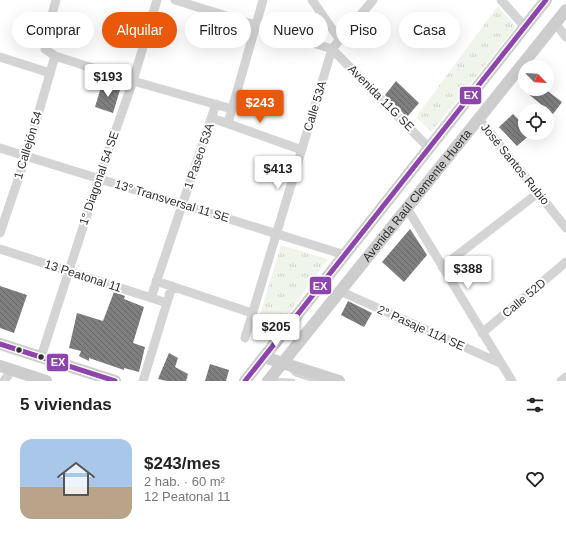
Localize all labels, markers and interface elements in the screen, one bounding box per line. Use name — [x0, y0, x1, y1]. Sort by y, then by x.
chip: Comprar — [12, 12, 94, 48]
chip: Alquilar — [102, 12, 177, 48]
chip: Filtros — [185, 12, 251, 48]
chip: Nuevo — [259, 12, 328, 48]
chip: Piso — [336, 12, 391, 48]
chip: Casa — [399, 12, 460, 48]
north arrow — [518, 60, 554, 96]
map controls — [518, 60, 554, 140]
street label: Avenida 11G SE — [345, 62, 417, 134]
pin: $193 — [84, 64, 132, 98]
text: $193 — [94, 69, 122, 84]
street label: Calle 53A — [301, 79, 329, 133]
line badge: EX — [459, 86, 482, 105]
text: EX — [464, 89, 479, 101]
pin: $243 — [236, 90, 284, 124]
text: $243 — [246, 95, 274, 110]
button: locate — [518, 104, 554, 140]
street label: 1 Callejón 54 — [11, 109, 45, 181]
street label: José Santos Rubio — [478, 120, 552, 208]
street label: 1 Paseo 53A — [181, 121, 217, 191]
street label: Avenida Raúl Clemente Huerta — [360, 126, 475, 264]
street label: 1° Diagonal 54 SE — [76, 129, 122, 227]
pin: $413 — [254, 156, 302, 190]
text: $413 — [264, 161, 292, 176]
street label: 13° Transversal 11 SE — [113, 177, 231, 225]
pin: $388 — [444, 256, 492, 290]
street label: 13 Peatonal 11 — [43, 257, 123, 295]
text: $388 — [454, 261, 482, 276]
street label: Calle 52D — [499, 275, 549, 320]
line badge: EX — [309, 276, 332, 295]
text: EX — [313, 280, 328, 292]
street label: 2° Pasaje 11A SE — [375, 302, 467, 354]
pin: $205 — [252, 314, 300, 348]
text: $205 — [262, 319, 290, 334]
unlabelled marker — [14, 345, 24, 355]
unlabelled marker — [36, 352, 46, 362]
line badge: EX — [46, 353, 69, 372]
text: EX — [51, 356, 66, 368]
icon: filters — [524, 394, 546, 416]
text: 5 viviendas — [20, 395, 112, 414]
text: $243/mes — [144, 454, 221, 473]
icon: home — [52, 455, 100, 503]
icon: heart — [524, 468, 546, 490]
text: 2 hab. · 60 m² — [144, 474, 225, 489]
text: 12 Peatonal 11 — [144, 489, 231, 504]

